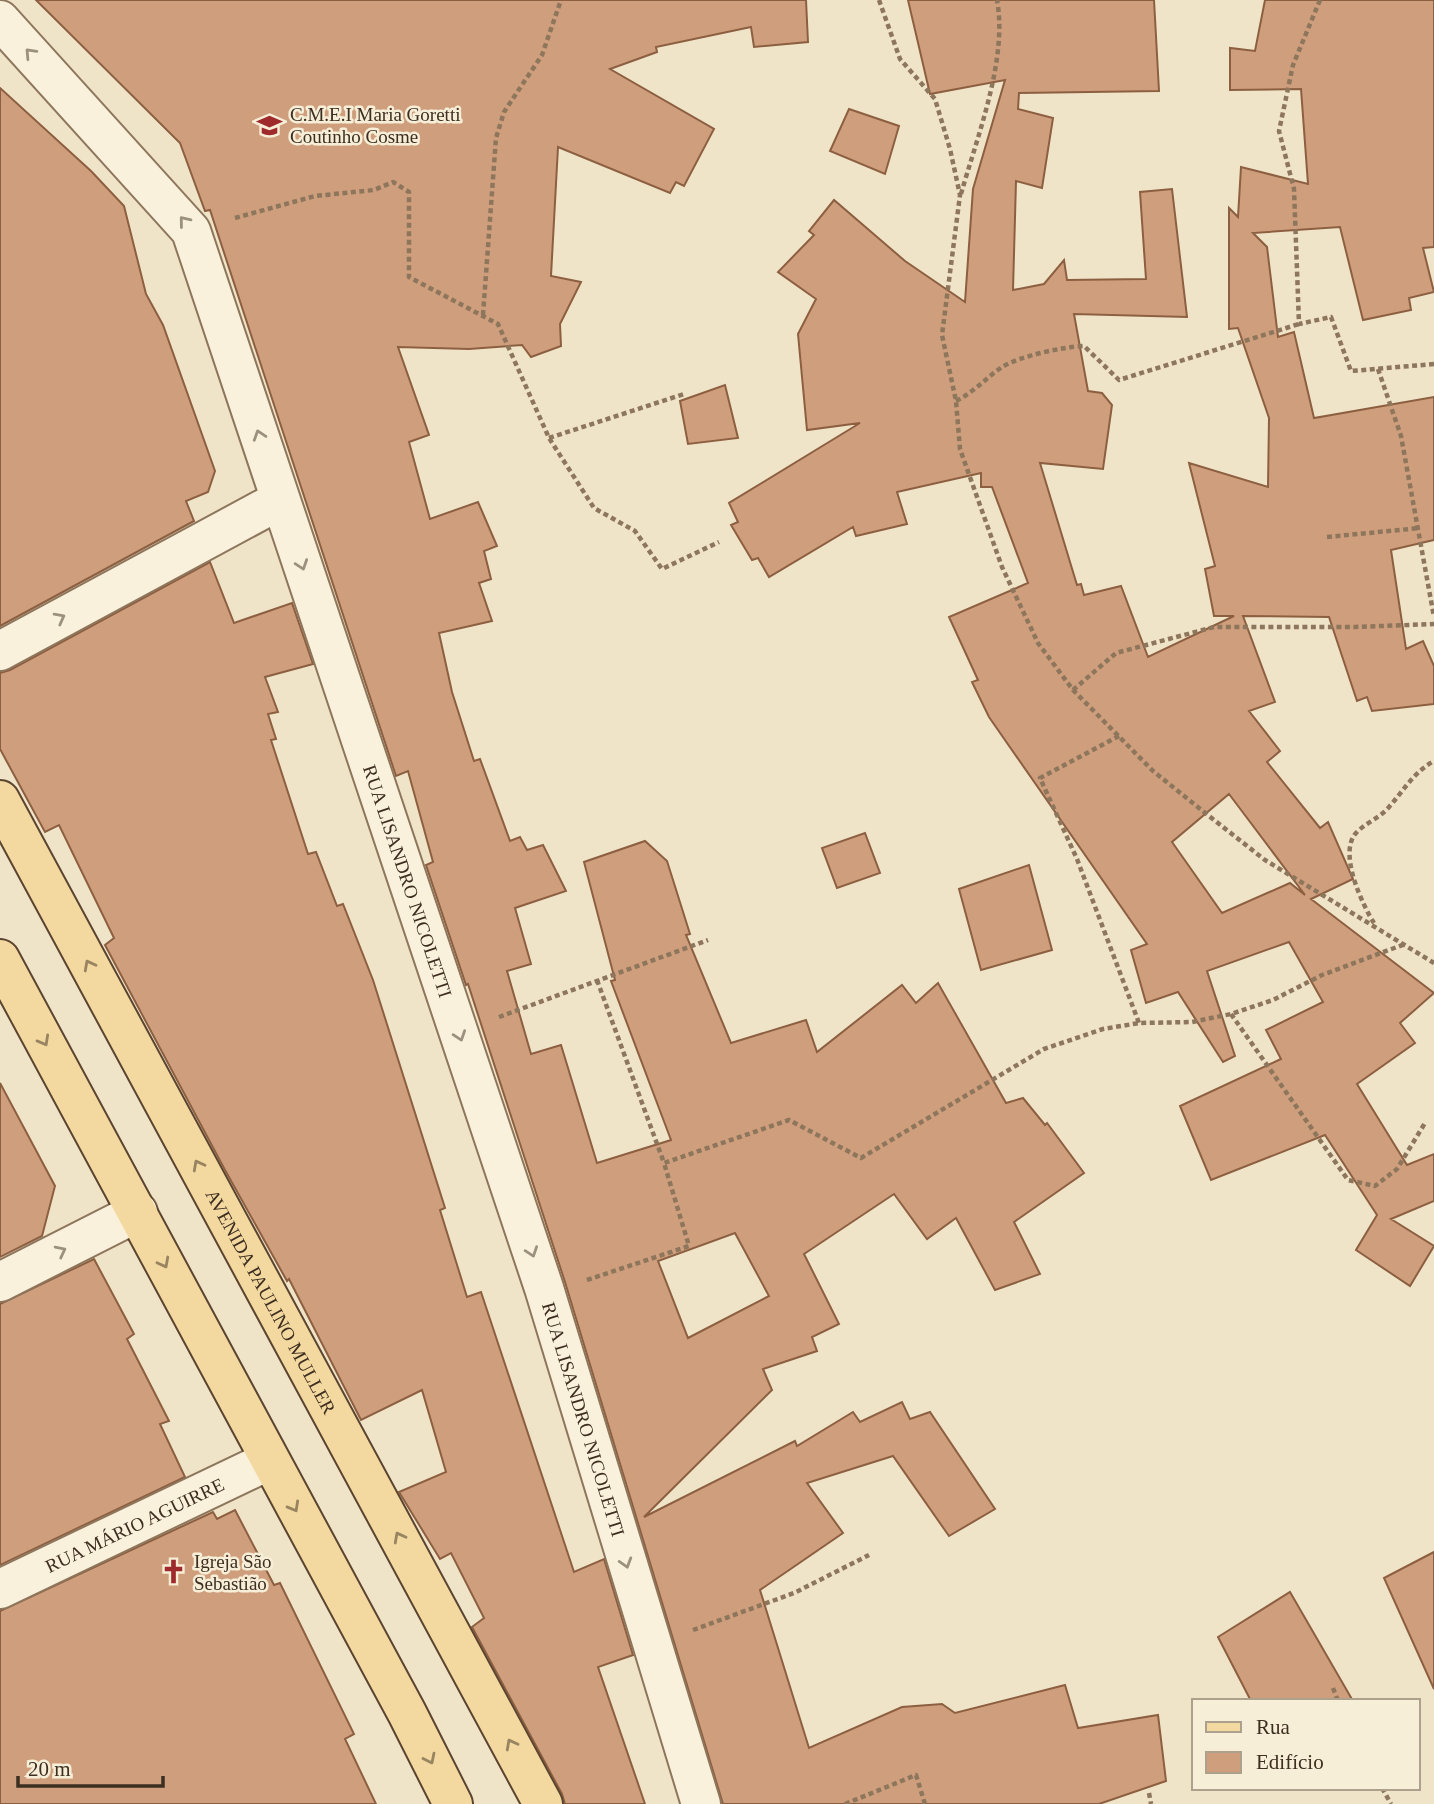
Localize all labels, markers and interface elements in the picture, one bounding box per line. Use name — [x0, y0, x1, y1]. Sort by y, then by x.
one-way arrow — [26, 48, 39, 61]
place label: C.M.E.I Maria Goretti Coutinho Cosme — [290, 104, 460, 147]
school or university icon: C.M.E.I Maria Goretti Coutinho Cosme — [256, 111, 284, 139]
one-way arrow — [179, 217, 192, 229]
one-way arrow — [252, 430, 267, 442]
one-way arrow — [294, 558, 308, 570]
one-way arrow — [53, 613, 65, 627]
street label: RUA LISANDRO NICOLETTI — [359, 762, 456, 1000]
one-way arrow — [84, 960, 98, 972]
one-way arrow — [452, 1029, 466, 1042]
one-way arrow — [36, 1034, 49, 1046]
one-way arrow — [192, 1160, 206, 1172]
street label: AVENIDA PAULINO MULLER — [201, 1186, 340, 1418]
one-way arrow — [54, 1245, 66, 1259]
one-way arrow — [524, 1245, 538, 1257]
one-way arrow — [156, 1255, 169, 1268]
street label: RUA LISANDRO NICOLETTI — [538, 1299, 629, 1539]
street label: RUA MÁRIO AGUIRRE — [42, 1474, 227, 1577]
one-way arrow — [286, 1500, 299, 1512]
one-way arrow — [394, 1532, 407, 1545]
place label: Igreja São Sebastião — [194, 1551, 272, 1594]
one-way arrow — [618, 1557, 633, 1569]
church icon: Igreja São Sebastião — [160, 1558, 188, 1586]
legend — [1192, 1699, 1420, 1790]
text: Rua — [1256, 1715, 1291, 1739]
one-way arrow — [506, 1739, 519, 1751]
scale bar — [18, 1744, 163, 1788]
text: Edifício — [1256, 1750, 1324, 1774]
one-way arrow — [421, 1751, 435, 1764]
text: 20 m — [28, 1757, 71, 1781]

